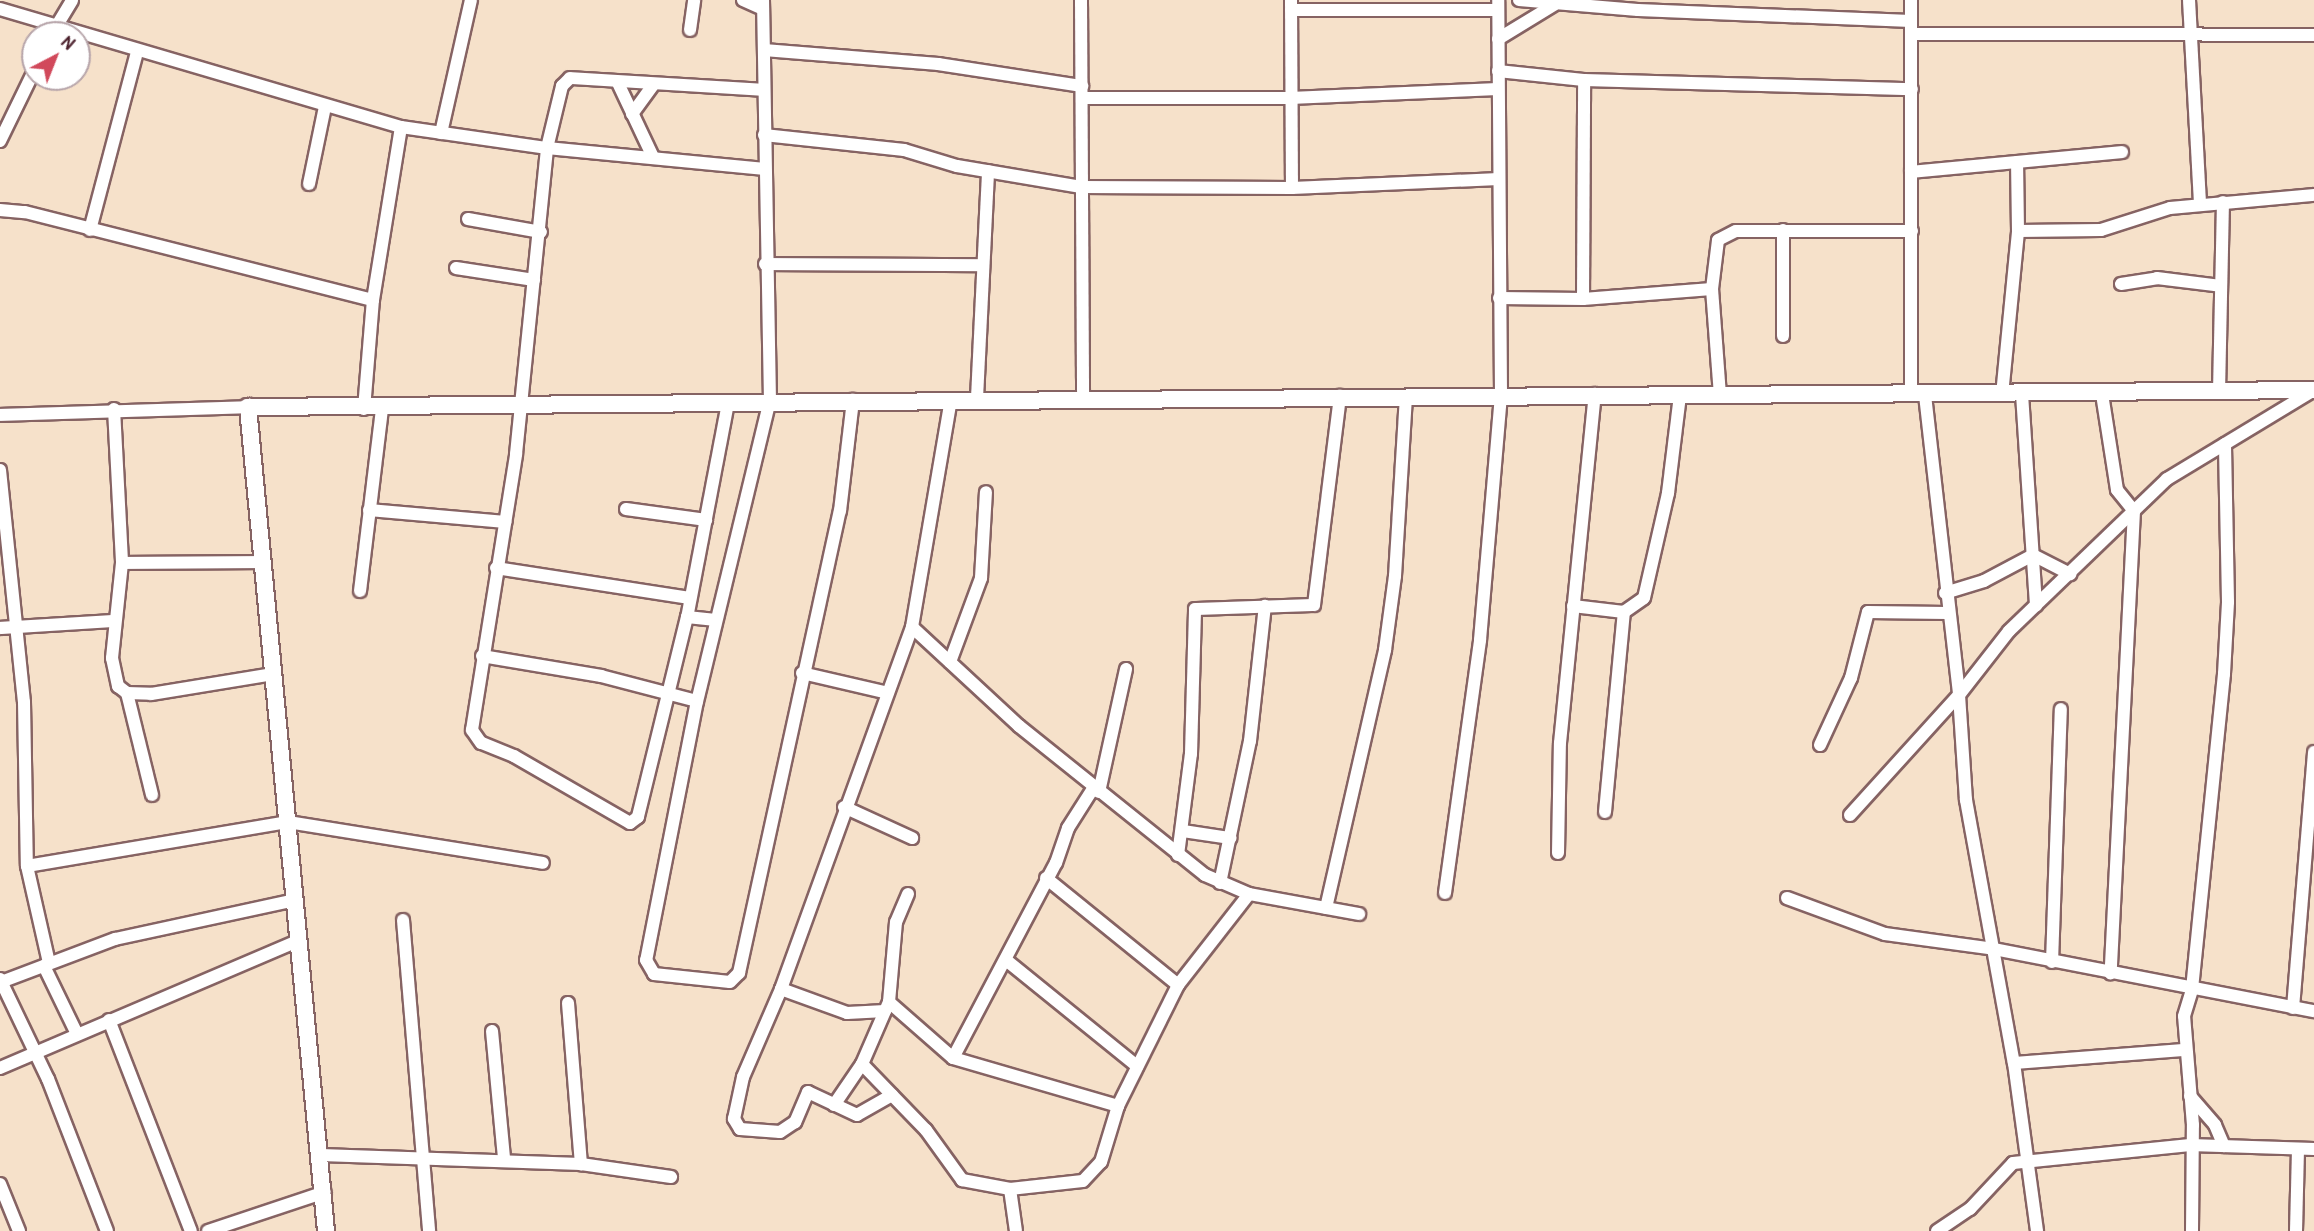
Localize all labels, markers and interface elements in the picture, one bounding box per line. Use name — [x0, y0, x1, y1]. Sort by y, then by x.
north arrow — [21, 21, 91, 91]
text: N — [56, 29, 81, 55]

